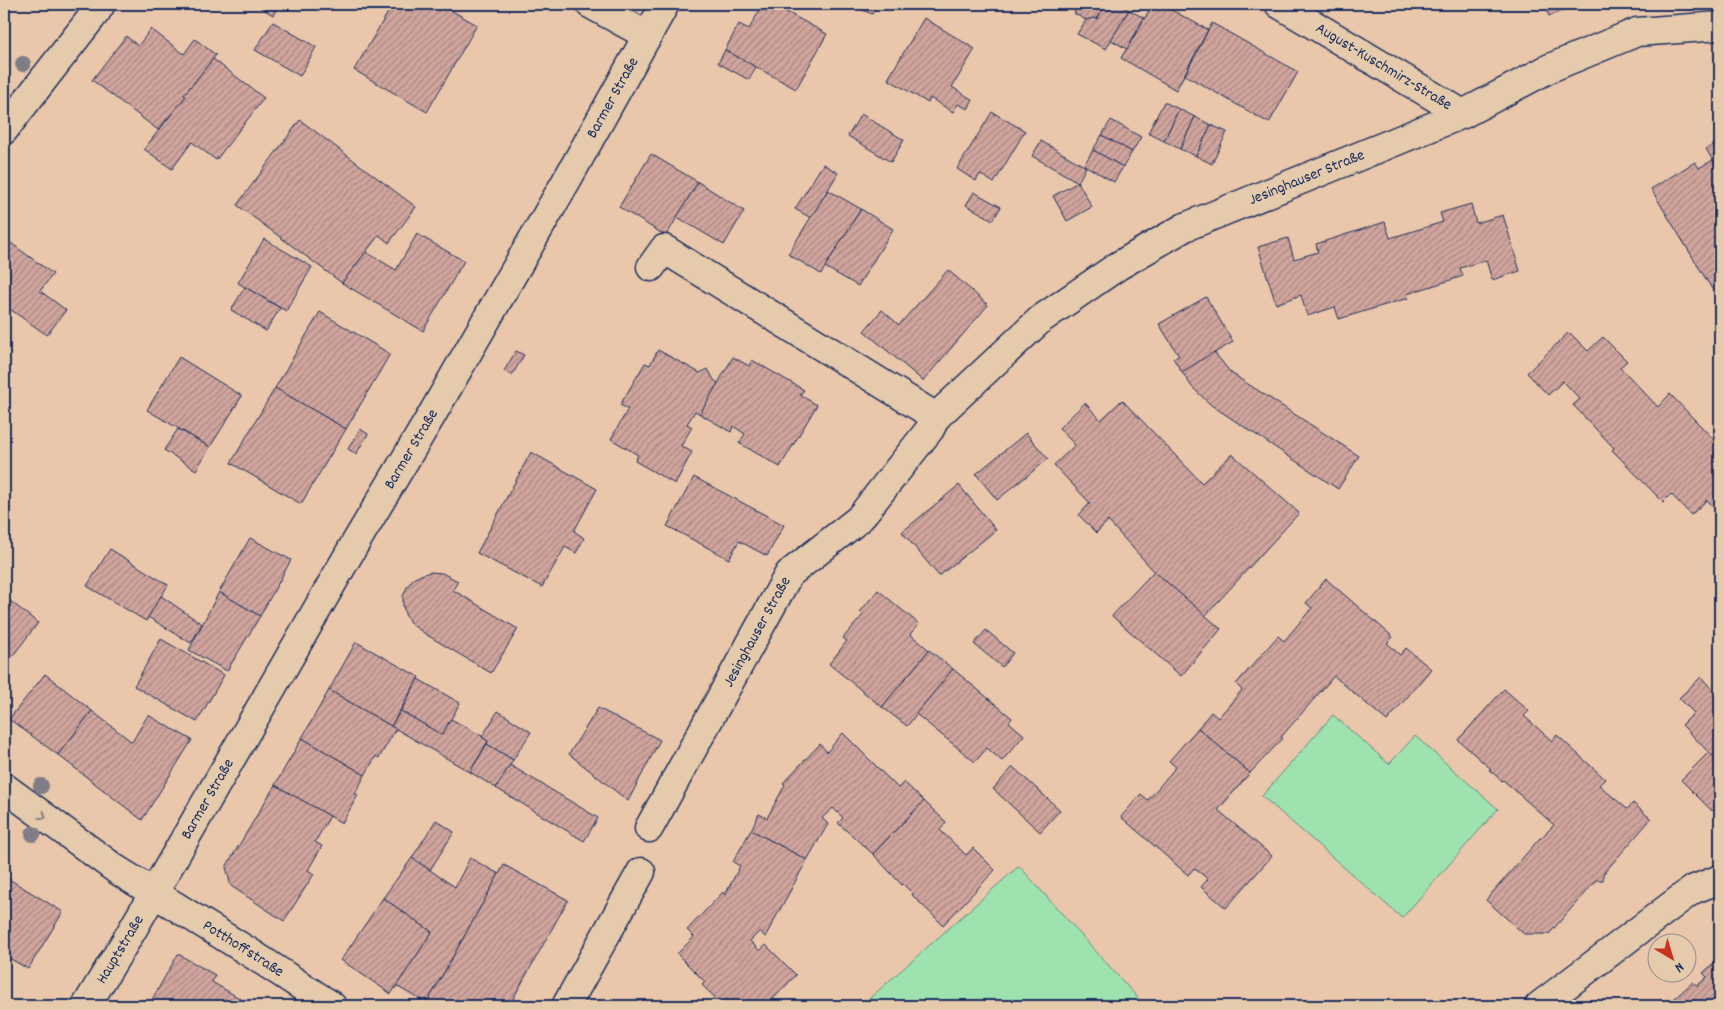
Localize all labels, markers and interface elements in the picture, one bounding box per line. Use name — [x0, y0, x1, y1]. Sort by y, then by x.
street label: August-Kuschmirz-Straße — [1311, 17, 1456, 116]
street label: Barmer Straße — [581, 53, 645, 143]
street label: Jesinghauser Straße — [1245, 144, 1368, 211]
street label: Barmer Straße — [379, 405, 444, 494]
street label: Jesinghauser Straße — [717, 572, 797, 691]
street label: Barmer Straße — [175, 755, 240, 844]
one-way arrow — [37, 810, 47, 819]
street label: Hauptstraße — [91, 911, 150, 988]
street label: Potthoffstraße — [198, 914, 288, 983]
north arrow — [1646, 932, 1696, 982]
text: N — [1670, 957, 1688, 977]

